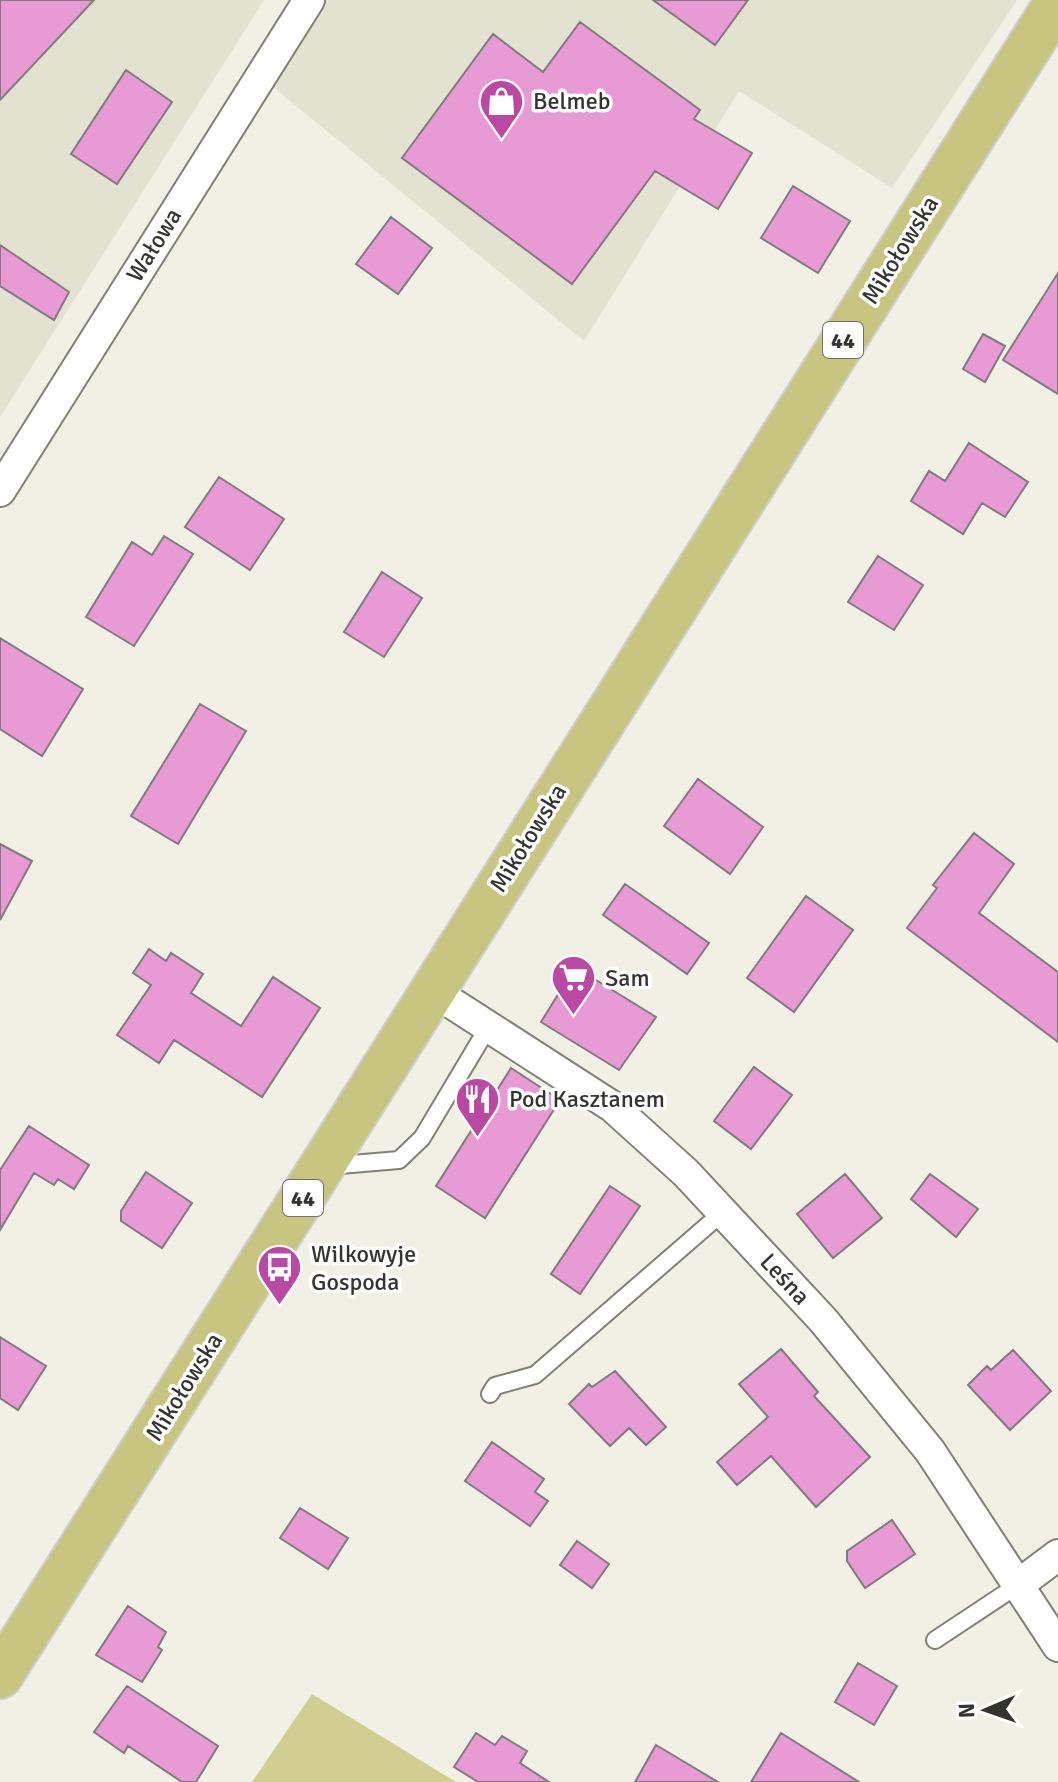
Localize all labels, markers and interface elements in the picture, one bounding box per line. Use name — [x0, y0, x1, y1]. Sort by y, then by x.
shop icon: Belmeb — [478, 77, 526, 140]
place label: Belmeb — [533, 86, 610, 116]
street label: Mikołowska — [855, 190, 945, 310]
street label: Wałowa — [120, 203, 188, 287]
road number: 44 — [823, 322, 863, 358]
street label: Mikołowska — [483, 778, 573, 898]
supermarket icon: Sam — [550, 954, 598, 1017]
place label: Sam — [605, 963, 650, 993]
restaurant icon: Pod Kasztanem — [454, 1075, 502, 1138]
place label: Pod Kasztanem — [509, 1084, 665, 1114]
road number: 44 — [283, 1180, 323, 1216]
place label: Wilkowyje Gospoda — [311, 1239, 416, 1297]
bus stop icon: Wilkowyje Gospoda — [256, 1244, 304, 1307]
street label: Leśna — [754, 1247, 816, 1311]
street label: Mikołowska — [139, 1327, 229, 1447]
north arrow — [946, 1670, 1026, 1750]
text: N — [953, 1703, 980, 1719]

